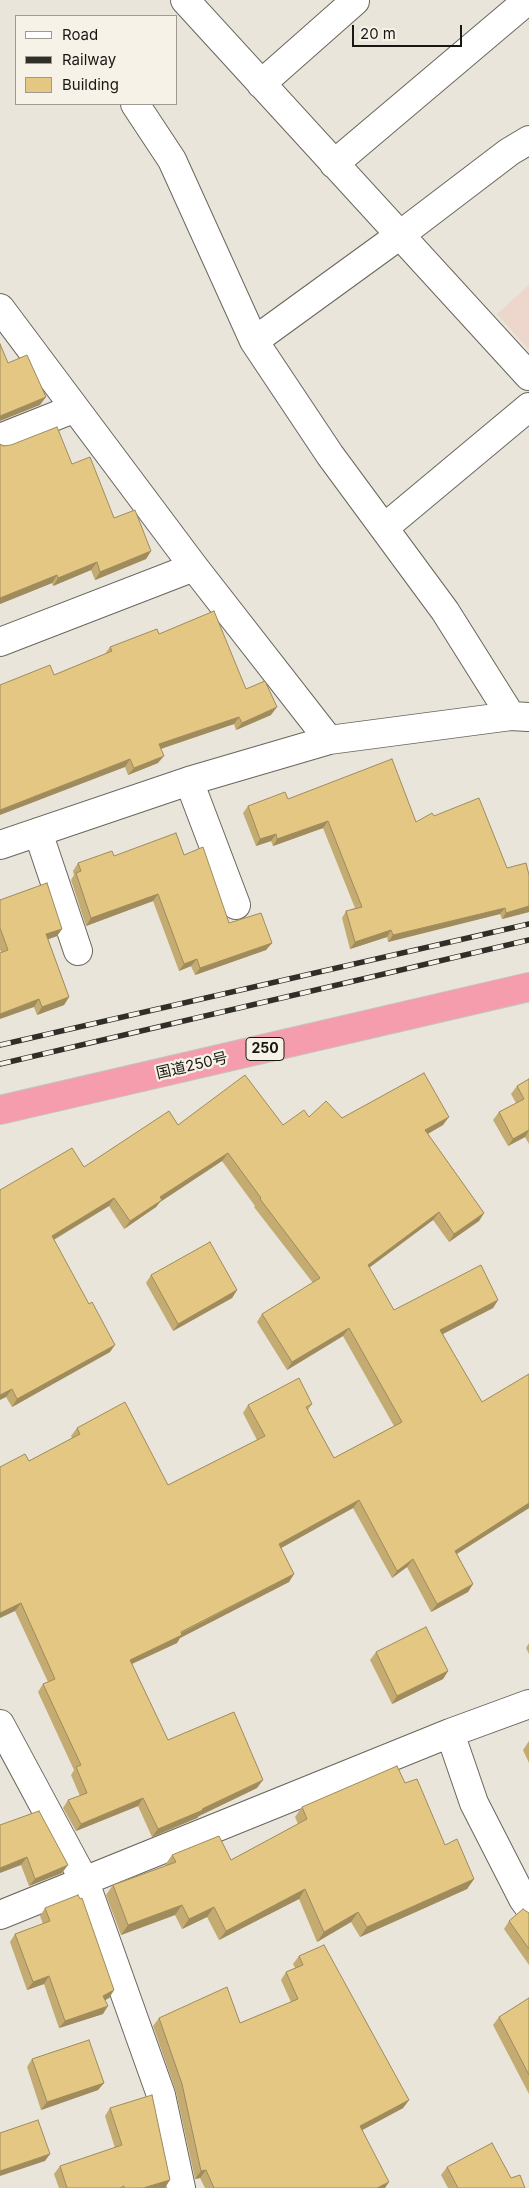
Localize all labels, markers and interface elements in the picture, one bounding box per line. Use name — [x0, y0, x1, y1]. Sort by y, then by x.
legend — [15, 15, 178, 105]
scale bar — [354, 15, 464, 47]
text: 20 m — [360, 24, 396, 43]
text: Road — [62, 25, 98, 44]
text: Railway — [62, 50, 116, 69]
text: Building — [62, 75, 119, 94]
road number: 250 — [246, 1038, 284, 1060]
street label: 国道250号 — [155, 1049, 229, 1083]

